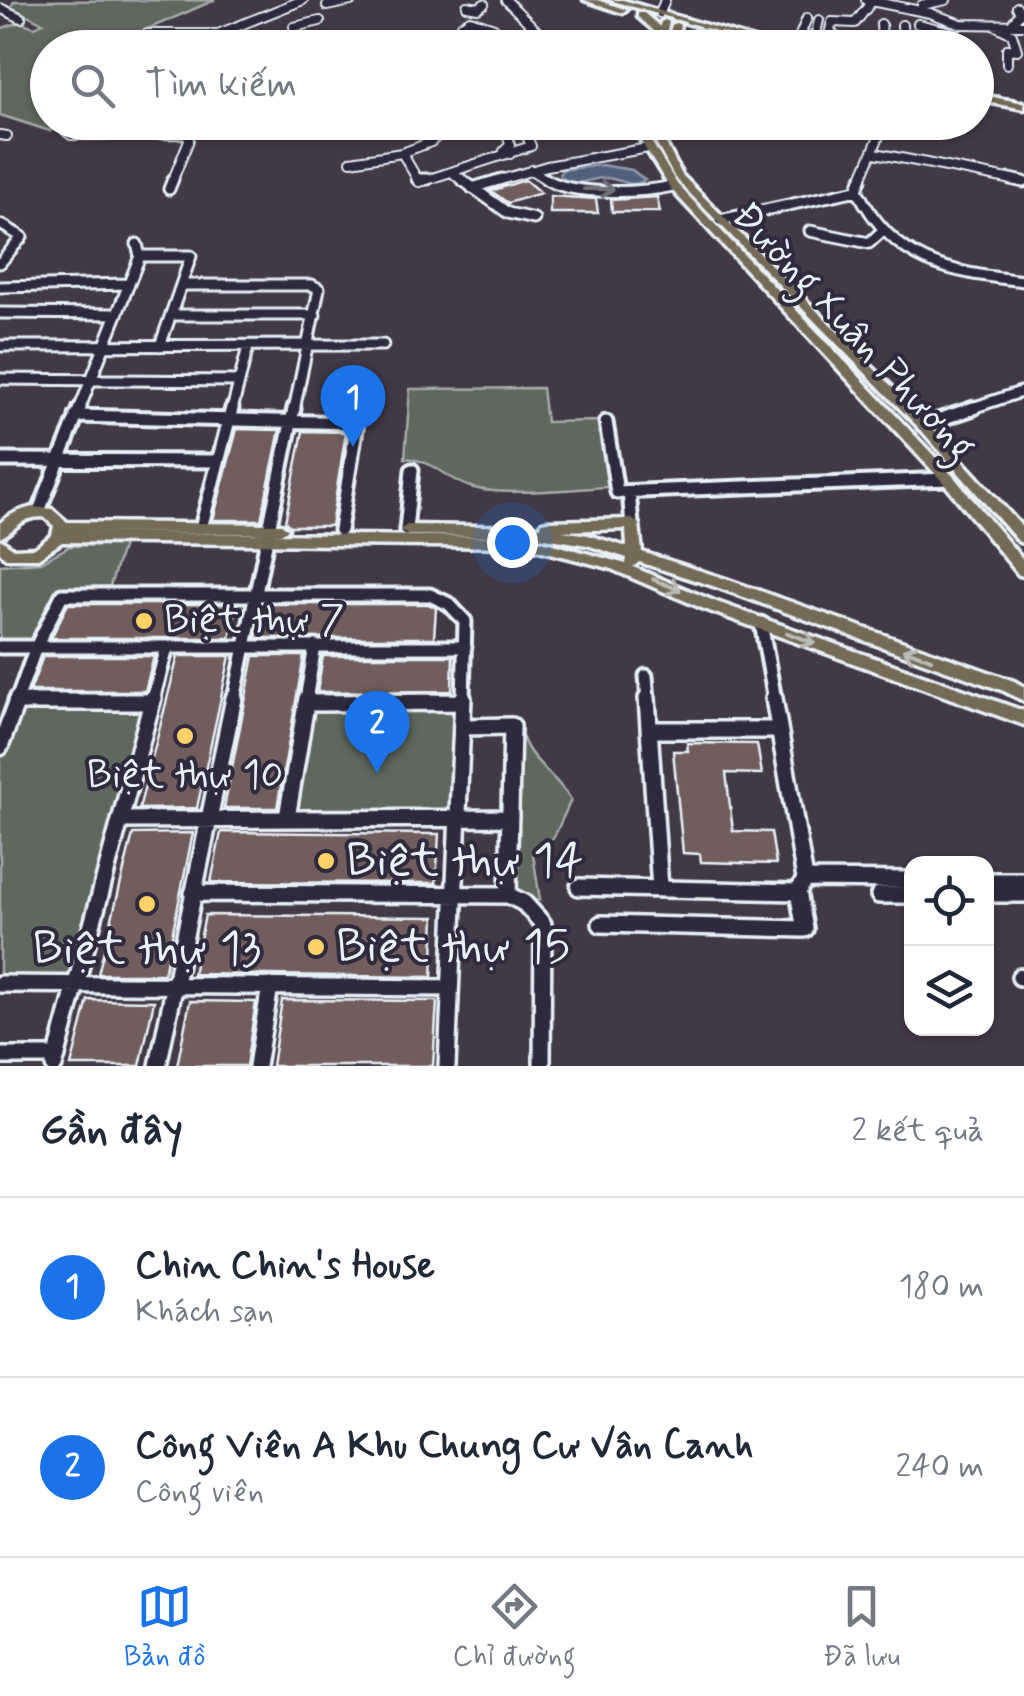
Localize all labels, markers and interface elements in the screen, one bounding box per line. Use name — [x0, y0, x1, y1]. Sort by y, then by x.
search box — [30, 30, 994, 140]
icon: search — [65, 58, 120, 113]
text: Tìm kiếm — [145, 61, 297, 110]
one-way arrow — [582, 180, 615, 198]
street label: Đường Xuân Phương — [716, 191, 987, 476]
pin: 1 — [320, 364, 386, 447]
your location — [487, 517, 538, 568]
one-way arrow — [652, 578, 682, 596]
place label: Biệt thự 7 — [164, 595, 344, 647]
marker: Biệt thự 7 — [133, 610, 155, 632]
one-way arrow — [785, 630, 816, 648]
one-way arrow — [903, 644, 934, 662]
pin: 2 — [344, 690, 410, 773]
marker: Biệt thự 10 — [174, 725, 196, 747]
place label: Biệt thự 10 — [87, 750, 283, 802]
place label: Biệt thự 14 — [346, 830, 584, 893]
marker: Biệt thự 14 — [315, 850, 337, 872]
map controls — [904, 856, 994, 1036]
button: locate — [904, 856, 994, 946]
marker: Biệt thự 13 — [136, 893, 158, 915]
place label: Biệt thự 15 — [336, 916, 570, 979]
place label: Biệt thự 13 — [33, 918, 261, 981]
marker: Biệt thự 15 — [305, 936, 327, 958]
button: layers — [904, 946, 994, 1036]
text: Gần đây — [40, 1104, 183, 1159]
text: 2 kết quả — [851, 1110, 984, 1152]
text: Chin Chin's House — [135, 1242, 435, 1291]
text: 1 — [65, 1266, 80, 1308]
text: 180 m — [899, 1266, 984, 1308]
text: Khách sạn — [135, 1291, 274, 1333]
text: Công Viên A Khu Chung Cư Vân Canh — [135, 1422, 754, 1471]
text: 2 — [65, 1446, 80, 1488]
text: 240 m — [896, 1446, 984, 1488]
text: Công viên — [135, 1471, 264, 1513]
tab: Bản đồ — [124, 1579, 205, 1676]
tab: Chỉ đường — [453, 1579, 576, 1676]
tab: Đã lưu — [823, 1579, 900, 1676]

